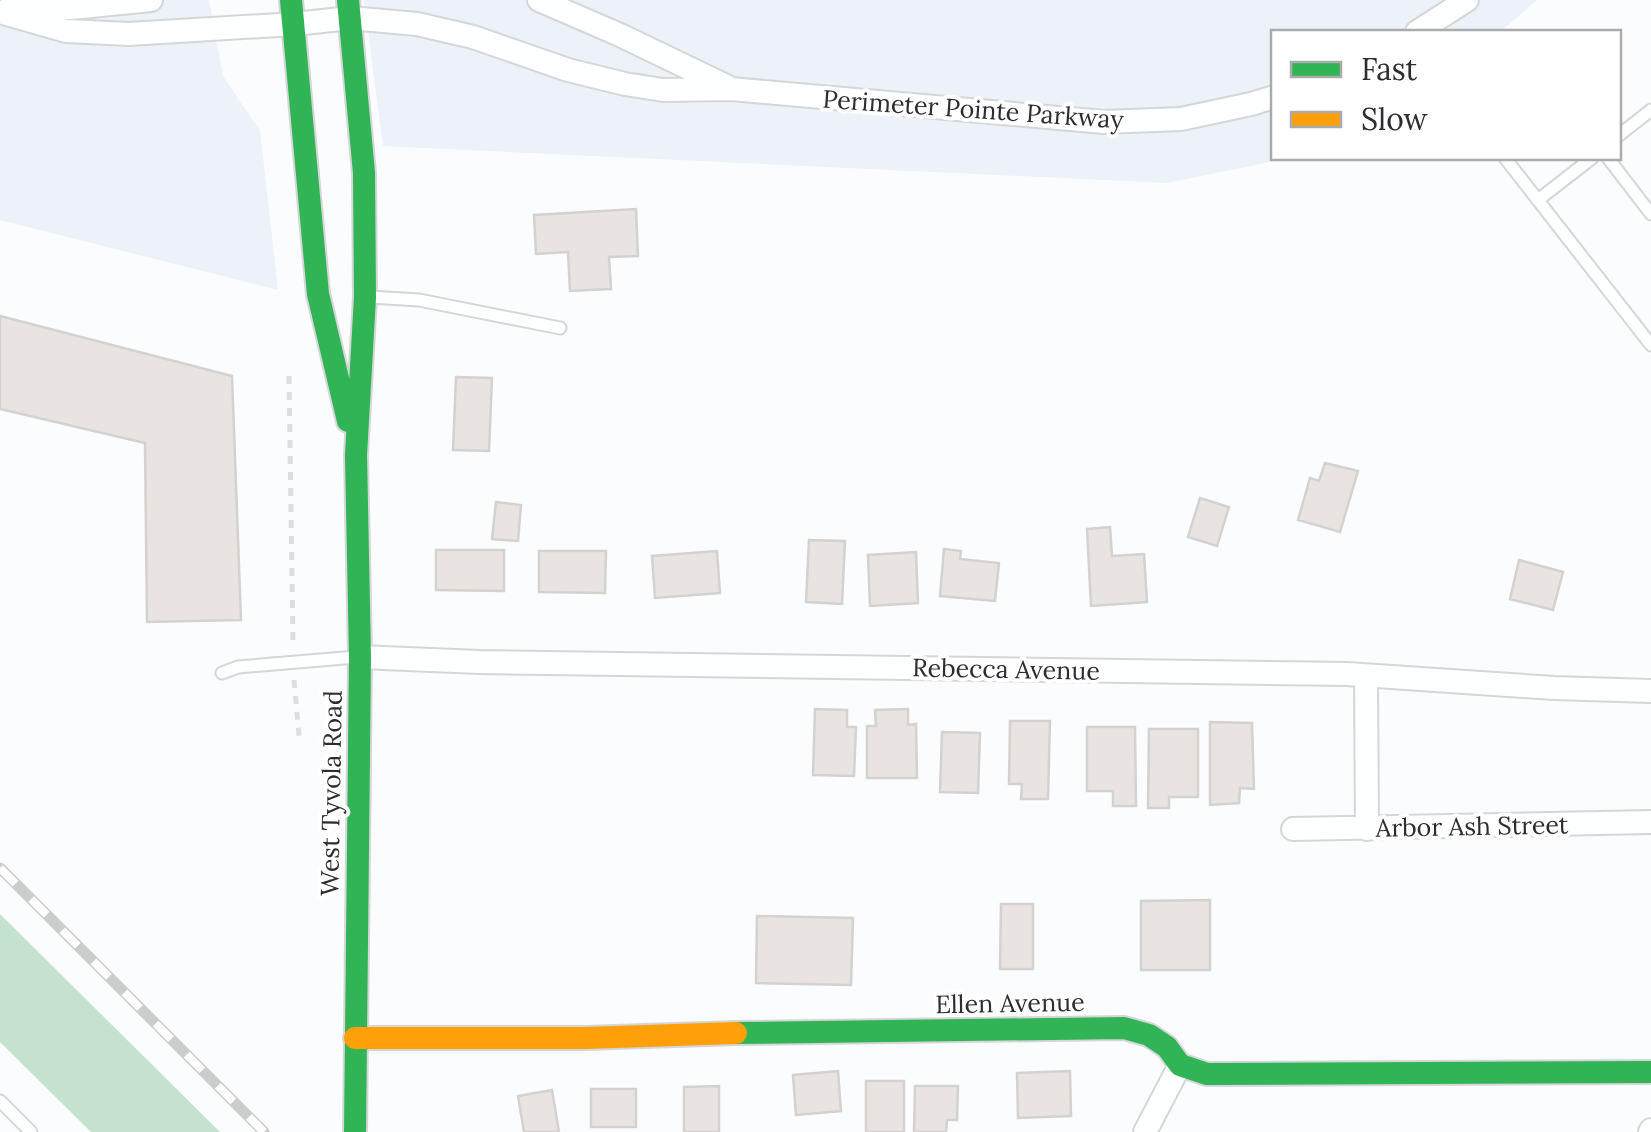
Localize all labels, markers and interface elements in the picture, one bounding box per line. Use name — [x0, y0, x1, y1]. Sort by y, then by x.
legend — [1271, 30, 1621, 160]
text: Fast — [1361, 50, 1418, 88]
street label: Perimeter Pointe Parkway — [821, 83, 1125, 136]
text: Slow — [1361, 100, 1427, 138]
street label: Rebecca Avenue — [912, 651, 1100, 687]
street label: West Tyvola Road — [313, 690, 349, 896]
street label: Arbor Ash Street — [1374, 808, 1569, 844]
street label: Ellen Avenue — [935, 986, 1085, 1020]

